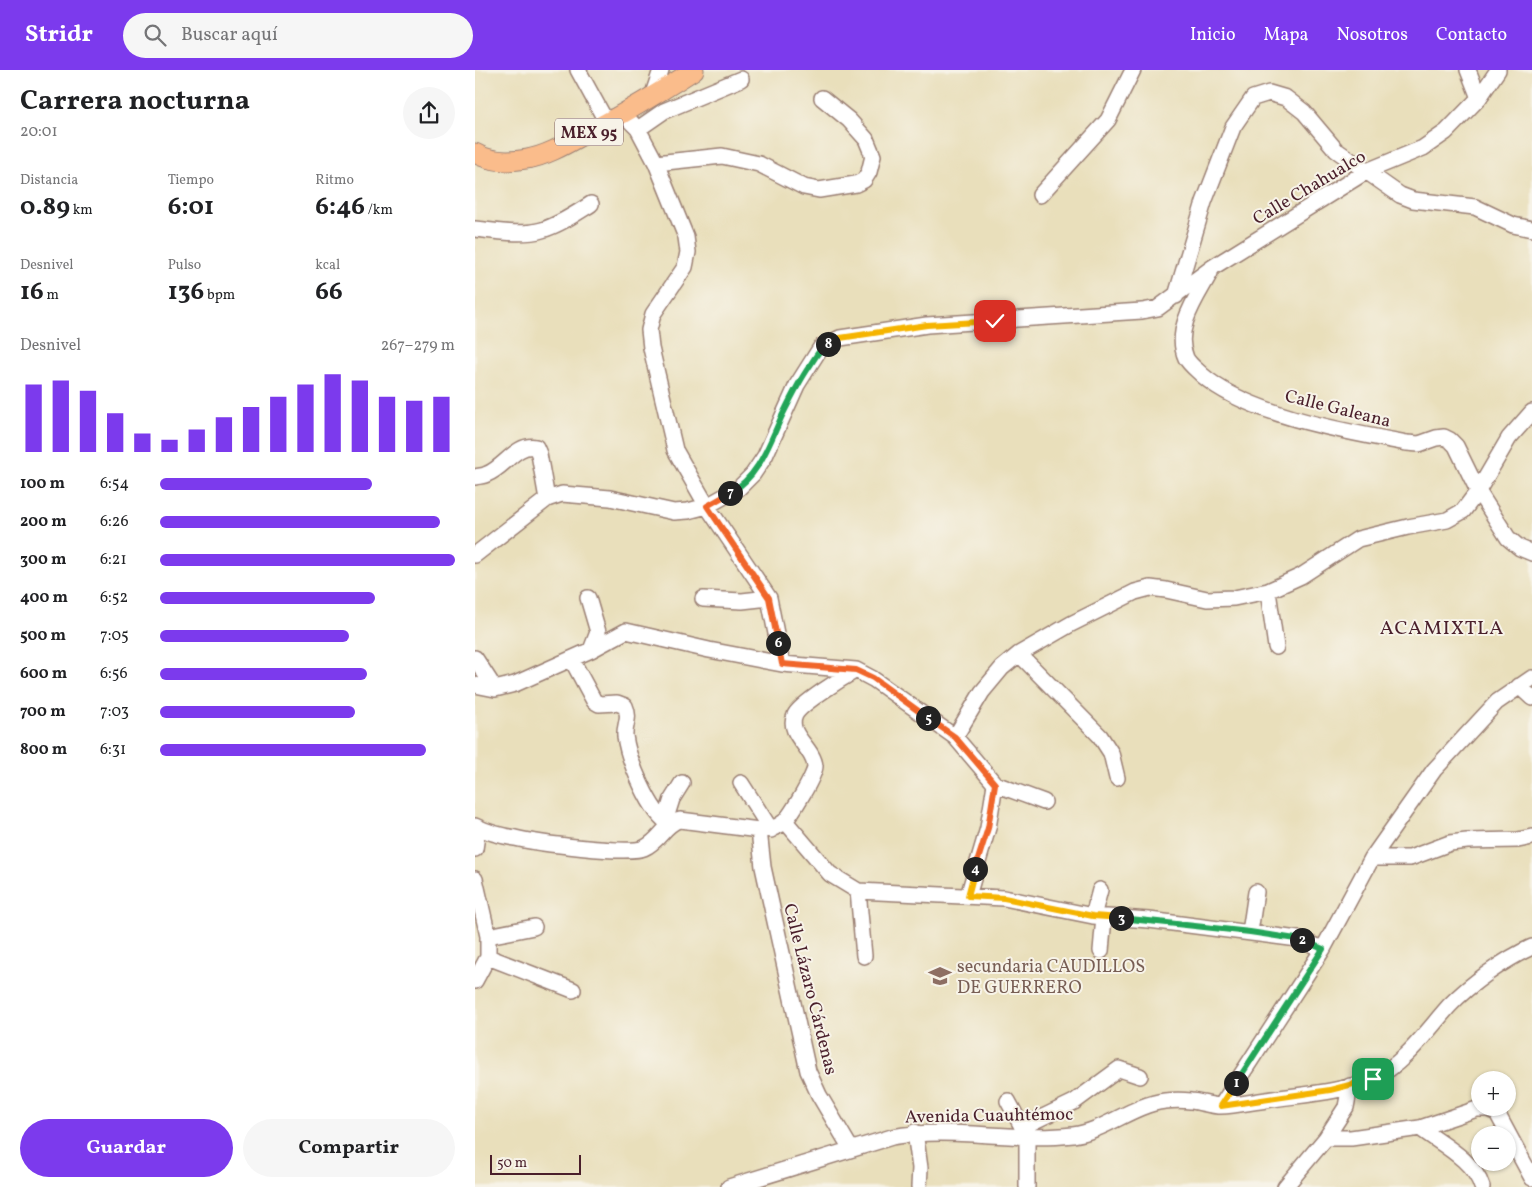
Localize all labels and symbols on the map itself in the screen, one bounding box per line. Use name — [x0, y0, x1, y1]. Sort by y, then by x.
road number: MEX 95 — [555, 118, 623, 146]
street label: Calle Chahualco — [1249, 145, 1371, 232]
pin — [974, 300, 1016, 342]
pin: 8 — [815, 332, 841, 356]
street label: Calle Galeana — [1282, 384, 1393, 435]
pin: 7 — [717, 480, 743, 506]
district label: ACAMIXTLA — [1380, 615, 1504, 643]
pin: 6 — [765, 630, 791, 656]
pin: 5 — [915, 706, 941, 730]
pin: 4 — [963, 856, 987, 882]
street label: Calle Lázaro Cárdenas — [776, 901, 843, 1078]
pin: 3 — [1109, 906, 1133, 930]
pin: 2 — [1289, 928, 1315, 952]
place label: secundaria CAUDILLOS DE GUERRERO — [957, 955, 1145, 1001]
school or university icon: secundaria CAUDILLOS DE GUERRERO — [927, 963, 953, 989]
pin — [1352, 1058, 1394, 1100]
pin: 1 — [1223, 1070, 1249, 1096]
street label: Avenida Cuauhtémoc — [905, 1103, 1073, 1130]
scale bar — [490, 1152, 581, 1175]

